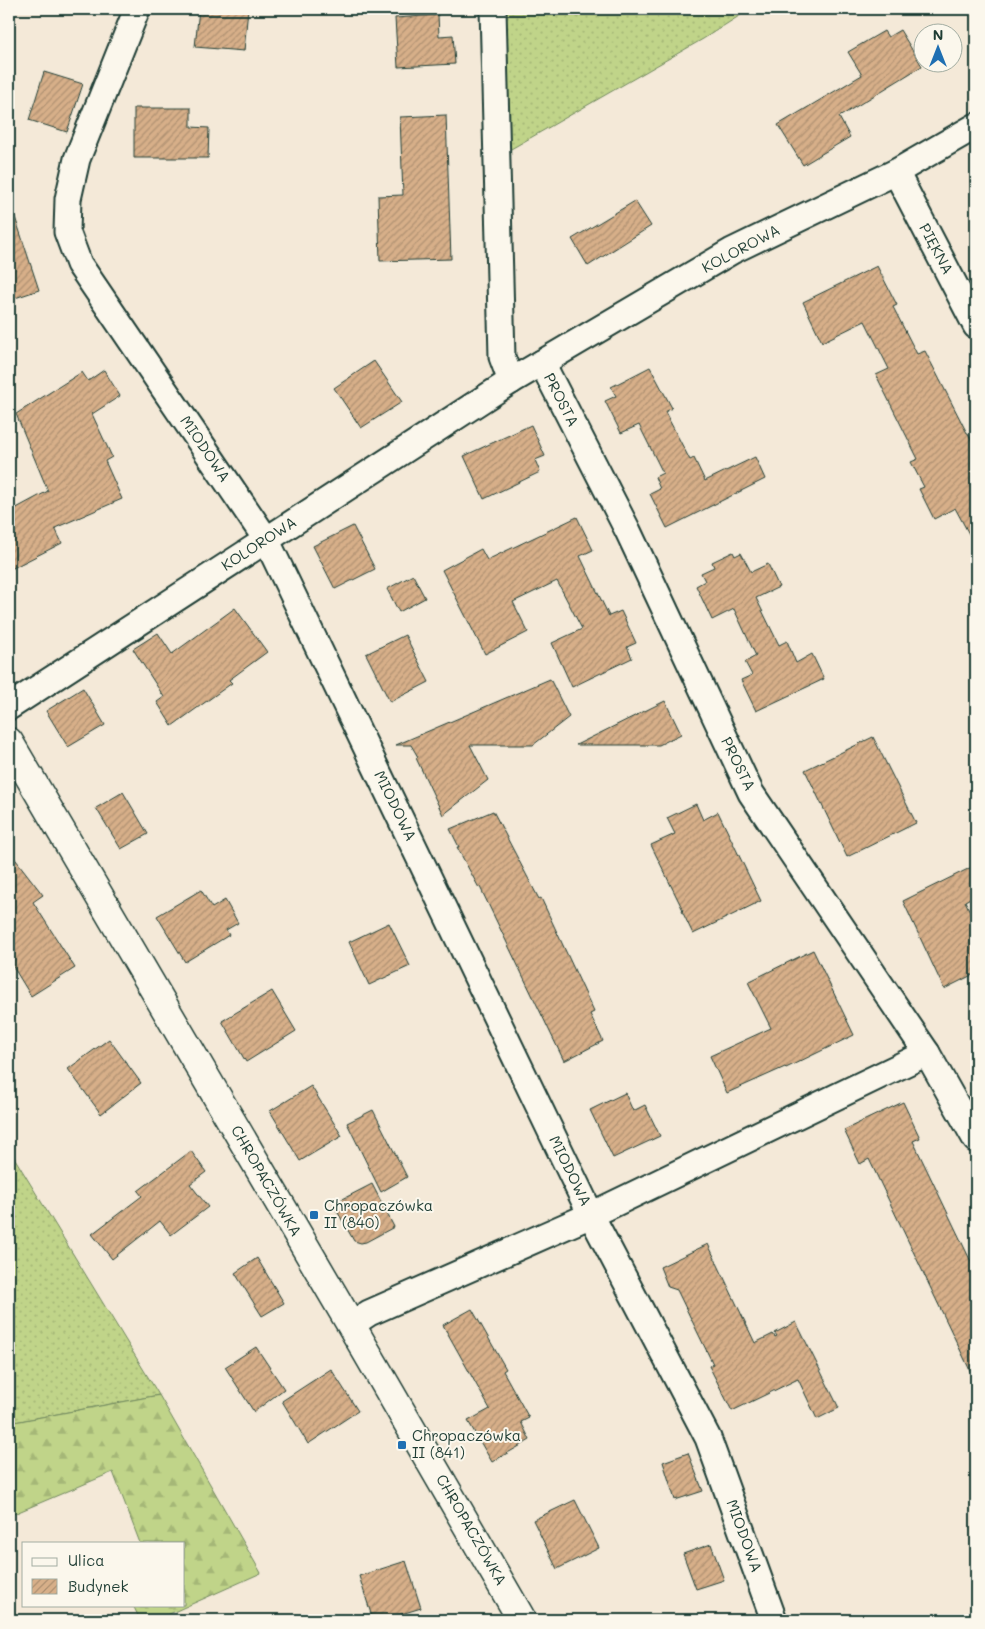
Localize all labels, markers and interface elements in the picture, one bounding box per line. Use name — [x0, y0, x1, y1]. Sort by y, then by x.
north arrow — [912, 22, 962, 72]
text: N — [933, 25, 943, 44]
street label: KOLOROWA — [698, 219, 783, 277]
street label: PIĘKNA — [915, 220, 959, 277]
street label: PROSTA — [540, 369, 584, 430]
street label: MIODOWA — [176, 411, 235, 486]
street label: KOLOROWA — [217, 511, 300, 575]
street label: PROSTA — [717, 733, 761, 794]
street label: MIODOWA — [370, 767, 422, 844]
street label: CHROPACZÓWKA — [227, 1121, 307, 1240]
street label: MIODOWA — [545, 1132, 597, 1209]
place label: Chropaczówka II (840) — [324, 1195, 433, 1232]
marker: Chropaczówka II (840) — [308, 1209, 320, 1221]
place label: Chropaczówka II (841) — [412, 1425, 521, 1462]
marker: Chropaczówka II (841) — [396, 1439, 408, 1451]
street label: CHROPACZÓWKA — [432, 1470, 512, 1589]
street label: MIODOWA — [723, 1496, 767, 1575]
legend — [22, 1542, 185, 1606]
text: Ulica — [68, 1550, 105, 1570]
text: Budynek — [68, 1576, 128, 1596]

